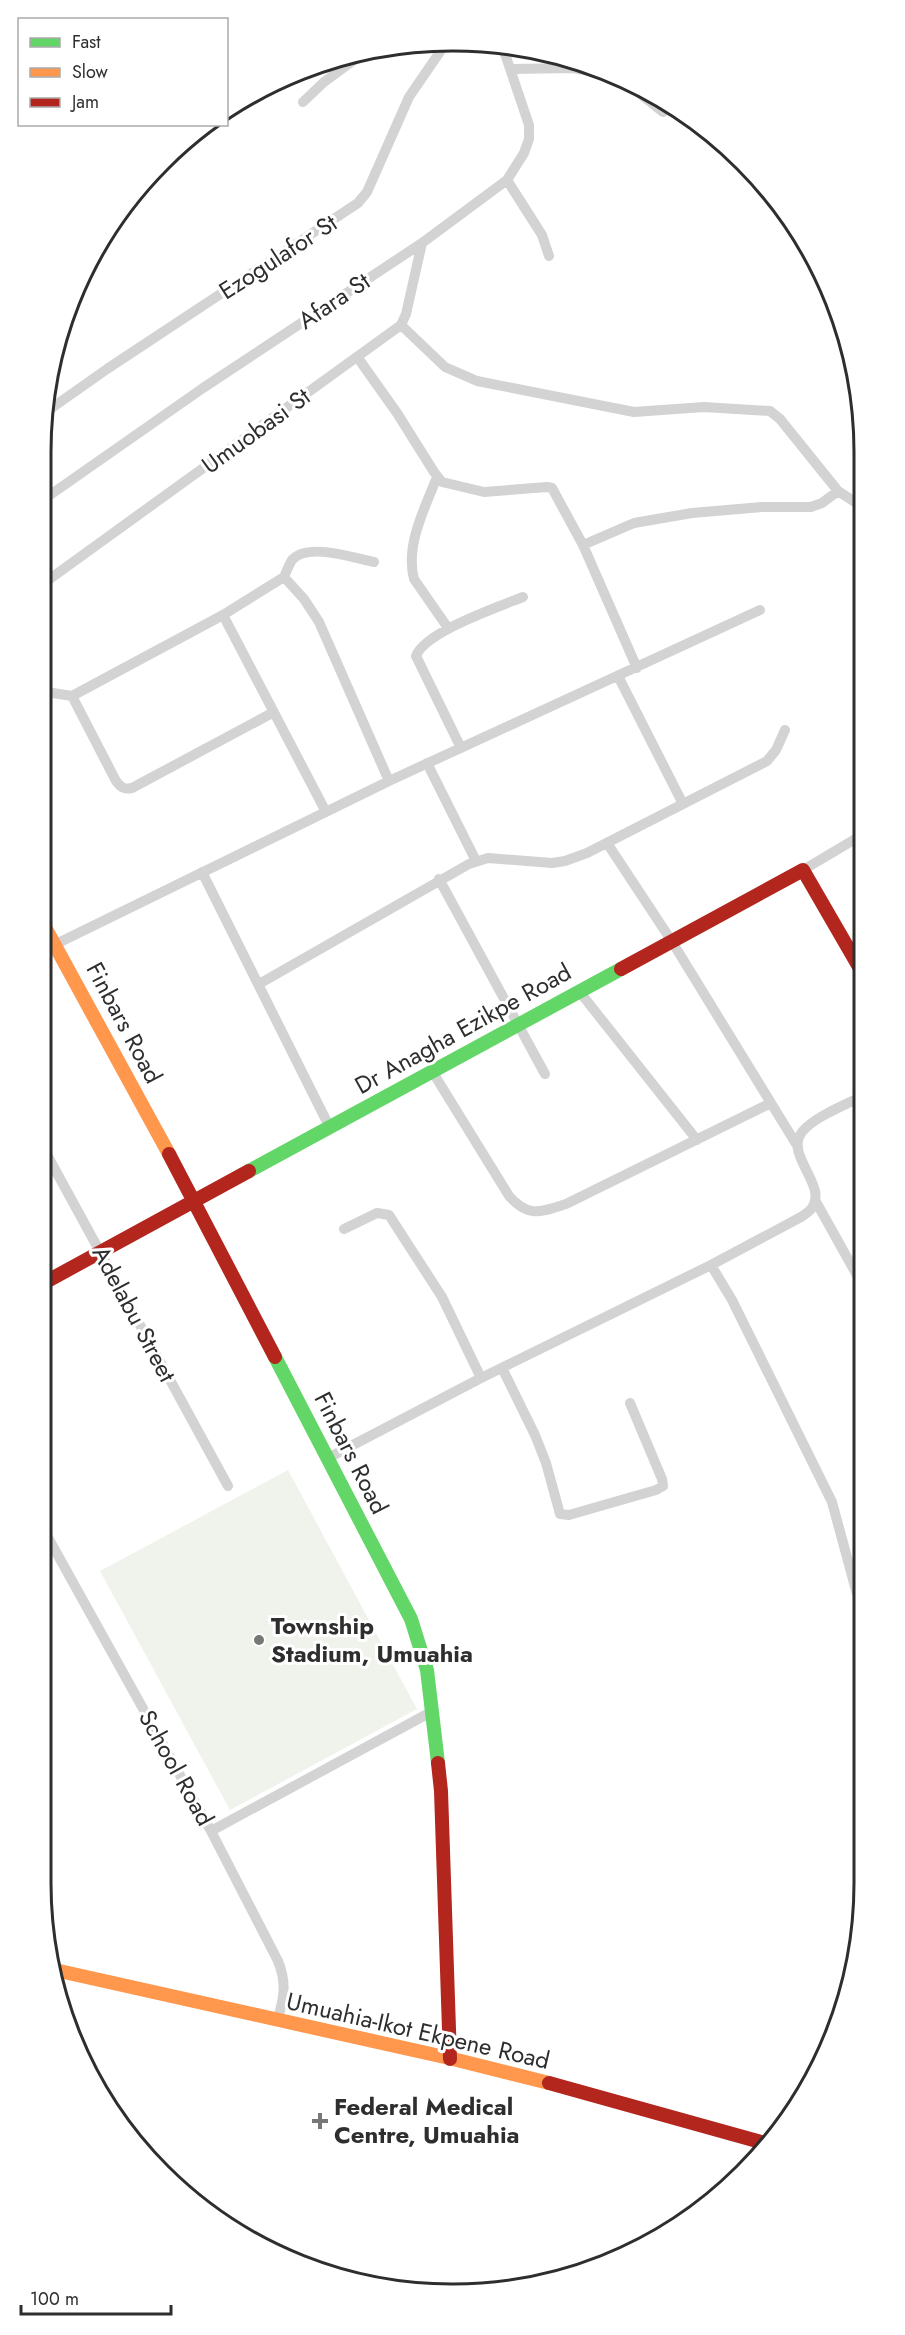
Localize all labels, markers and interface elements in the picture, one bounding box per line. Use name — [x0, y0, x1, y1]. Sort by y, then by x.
legend — [18, 18, 228, 126]
text: Fast — [72, 29, 101, 55]
text: Slow — [72, 59, 109, 85]
text: Jam — [70, 89, 99, 115]
street label: Ezogulafor St — [212, 205, 344, 308]
street label: Afara St — [291, 264, 377, 338]
street label: Umuobasi St — [194, 379, 317, 482]
street label: Dr Anagha Ezikpe Road — [348, 954, 577, 1103]
street label: Finbars Road — [78, 956, 171, 1090]
street label: Adelabu Street — [84, 1239, 185, 1388]
street label: Finbars Road — [306, 1386, 397, 1520]
place label: Township Stadium, Umuahia — [271, 1608, 473, 1671]
marker: Township Stadium, Umuahia — [252, 1633, 266, 1647]
street label: School Road — [130, 1703, 223, 1832]
street label: Umuahia-Ikot Ekpene Road — [283, 1983, 553, 2078]
place label: Federal Medical Centre, Umuahia — [334, 2089, 520, 2152]
marker: Federal Medical Centre, Umuahia — [311, 2112, 329, 2130]
scale bar — [21, 2278, 171, 2316]
text: 100 m — [30, 2286, 79, 2312]

